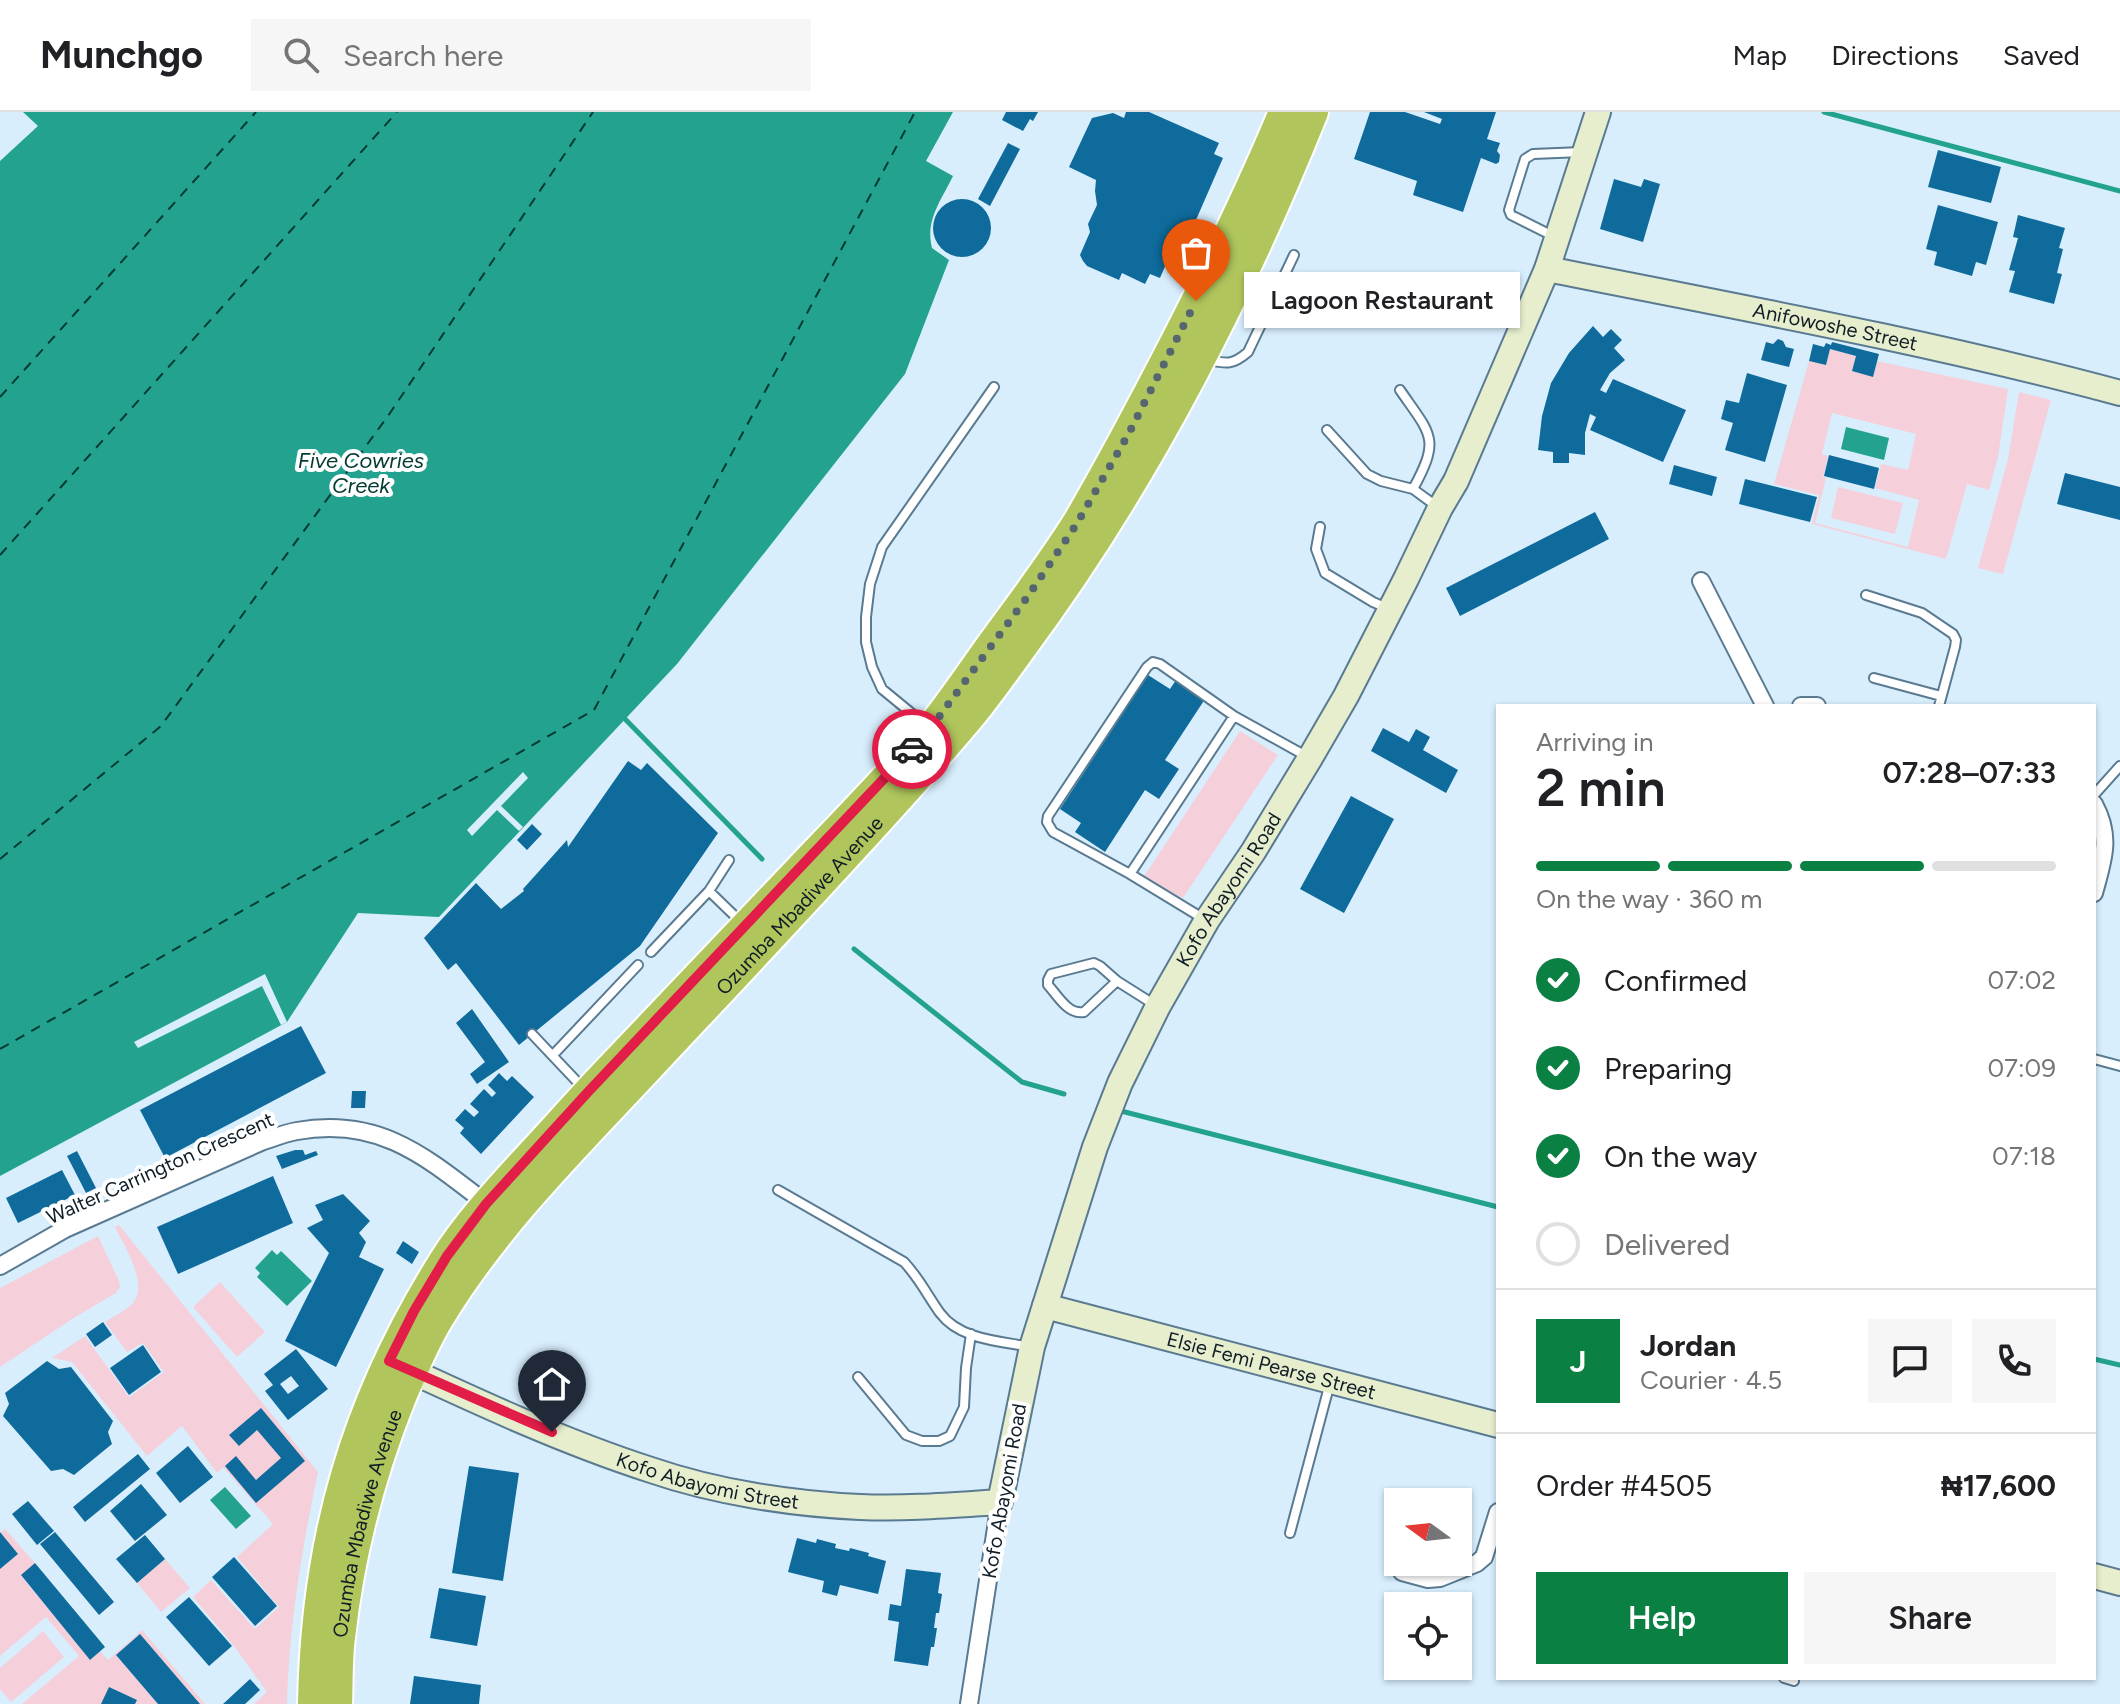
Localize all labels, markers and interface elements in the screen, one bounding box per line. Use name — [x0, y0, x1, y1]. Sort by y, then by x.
search box — [251, 19, 811, 91]
text: Munchgo — [40, 32, 203, 78]
icon: search — [279, 33, 323, 77]
text: Search here — [343, 37, 503, 74]
text: Map — [1733, 38, 1787, 72]
text: Directions — [1831, 38, 1959, 72]
text: Saved — [2003, 38, 2080, 72]
pin — [1162, 219, 1230, 301]
icon: bag — [1174, 231, 1218, 275]
callout: Lagoon Restaurant — [1244, 273, 1520, 329]
text: Lagoon Restaurant — [1270, 284, 1494, 316]
street label: Anifowoshe Street — [1751, 298, 1920, 356]
water label: Five Cowries Creek — [298, 447, 424, 499]
courier — [872, 709, 952, 789]
text: Arriving in — [1536, 726, 1654, 758]
icon: car — [890, 727, 934, 771]
text: 07:28–07:33 — [1882, 754, 2056, 791]
text: 2 min — [1536, 757, 1665, 819]
street label: Kofo Abayomi Road — [1171, 808, 1286, 971]
street label: Ozumba Mbadiwe Avenue — [711, 811, 888, 1000]
text: On the way · 360 m — [1536, 883, 1762, 915]
icon: check — [1536, 958, 1580, 1002]
text: Confirmed — [1604, 962, 1747, 999]
text: 07:02 — [1988, 964, 2056, 996]
icon: check — [1536, 1046, 1580, 1090]
text: Preparing — [1604, 1050, 1732, 1087]
text: 07:09 — [1987, 1052, 2056, 1084]
street label: Walter Carrington Crescent — [43, 1107, 277, 1229]
icon: check — [1536, 1134, 1580, 1178]
text: On the way — [1604, 1138, 1757, 1175]
text: 07:18 — [1992, 1140, 2056, 1172]
text: Delivered — [1604, 1226, 1730, 1263]
button: chat — [1868, 1319, 1952, 1403]
button: phone — [1972, 1319, 2056, 1403]
street label: Elsie Femi Pearse Street — [1164, 1327, 1378, 1404]
text: Jordan — [1640, 1327, 1736, 1364]
text: J — [1570, 1343, 1586, 1380]
pin — [518, 1350, 586, 1432]
icon: home — [530, 1362, 574, 1406]
text: Courier · 4.5 — [1640, 1364, 1782, 1396]
street label: Kofo Abayomi Road — [977, 1402, 1031, 1580]
street label: Ozumba Mbadiwe Avenue — [328, 1406, 407, 1639]
street label: Kofo Abayomi Street — [613, 1447, 800, 1514]
text: Order #4505 — [1536, 1467, 1712, 1504]
text: ₦17,600 — [1941, 1467, 2056, 1504]
north arrow — [1384, 1488, 1472, 1576]
map controls — [1384, 1488, 1472, 1680]
button: Help — [1536, 1572, 1788, 1664]
button: Share — [1804, 1572, 2056, 1664]
button: locate — [1384, 1592, 1472, 1680]

